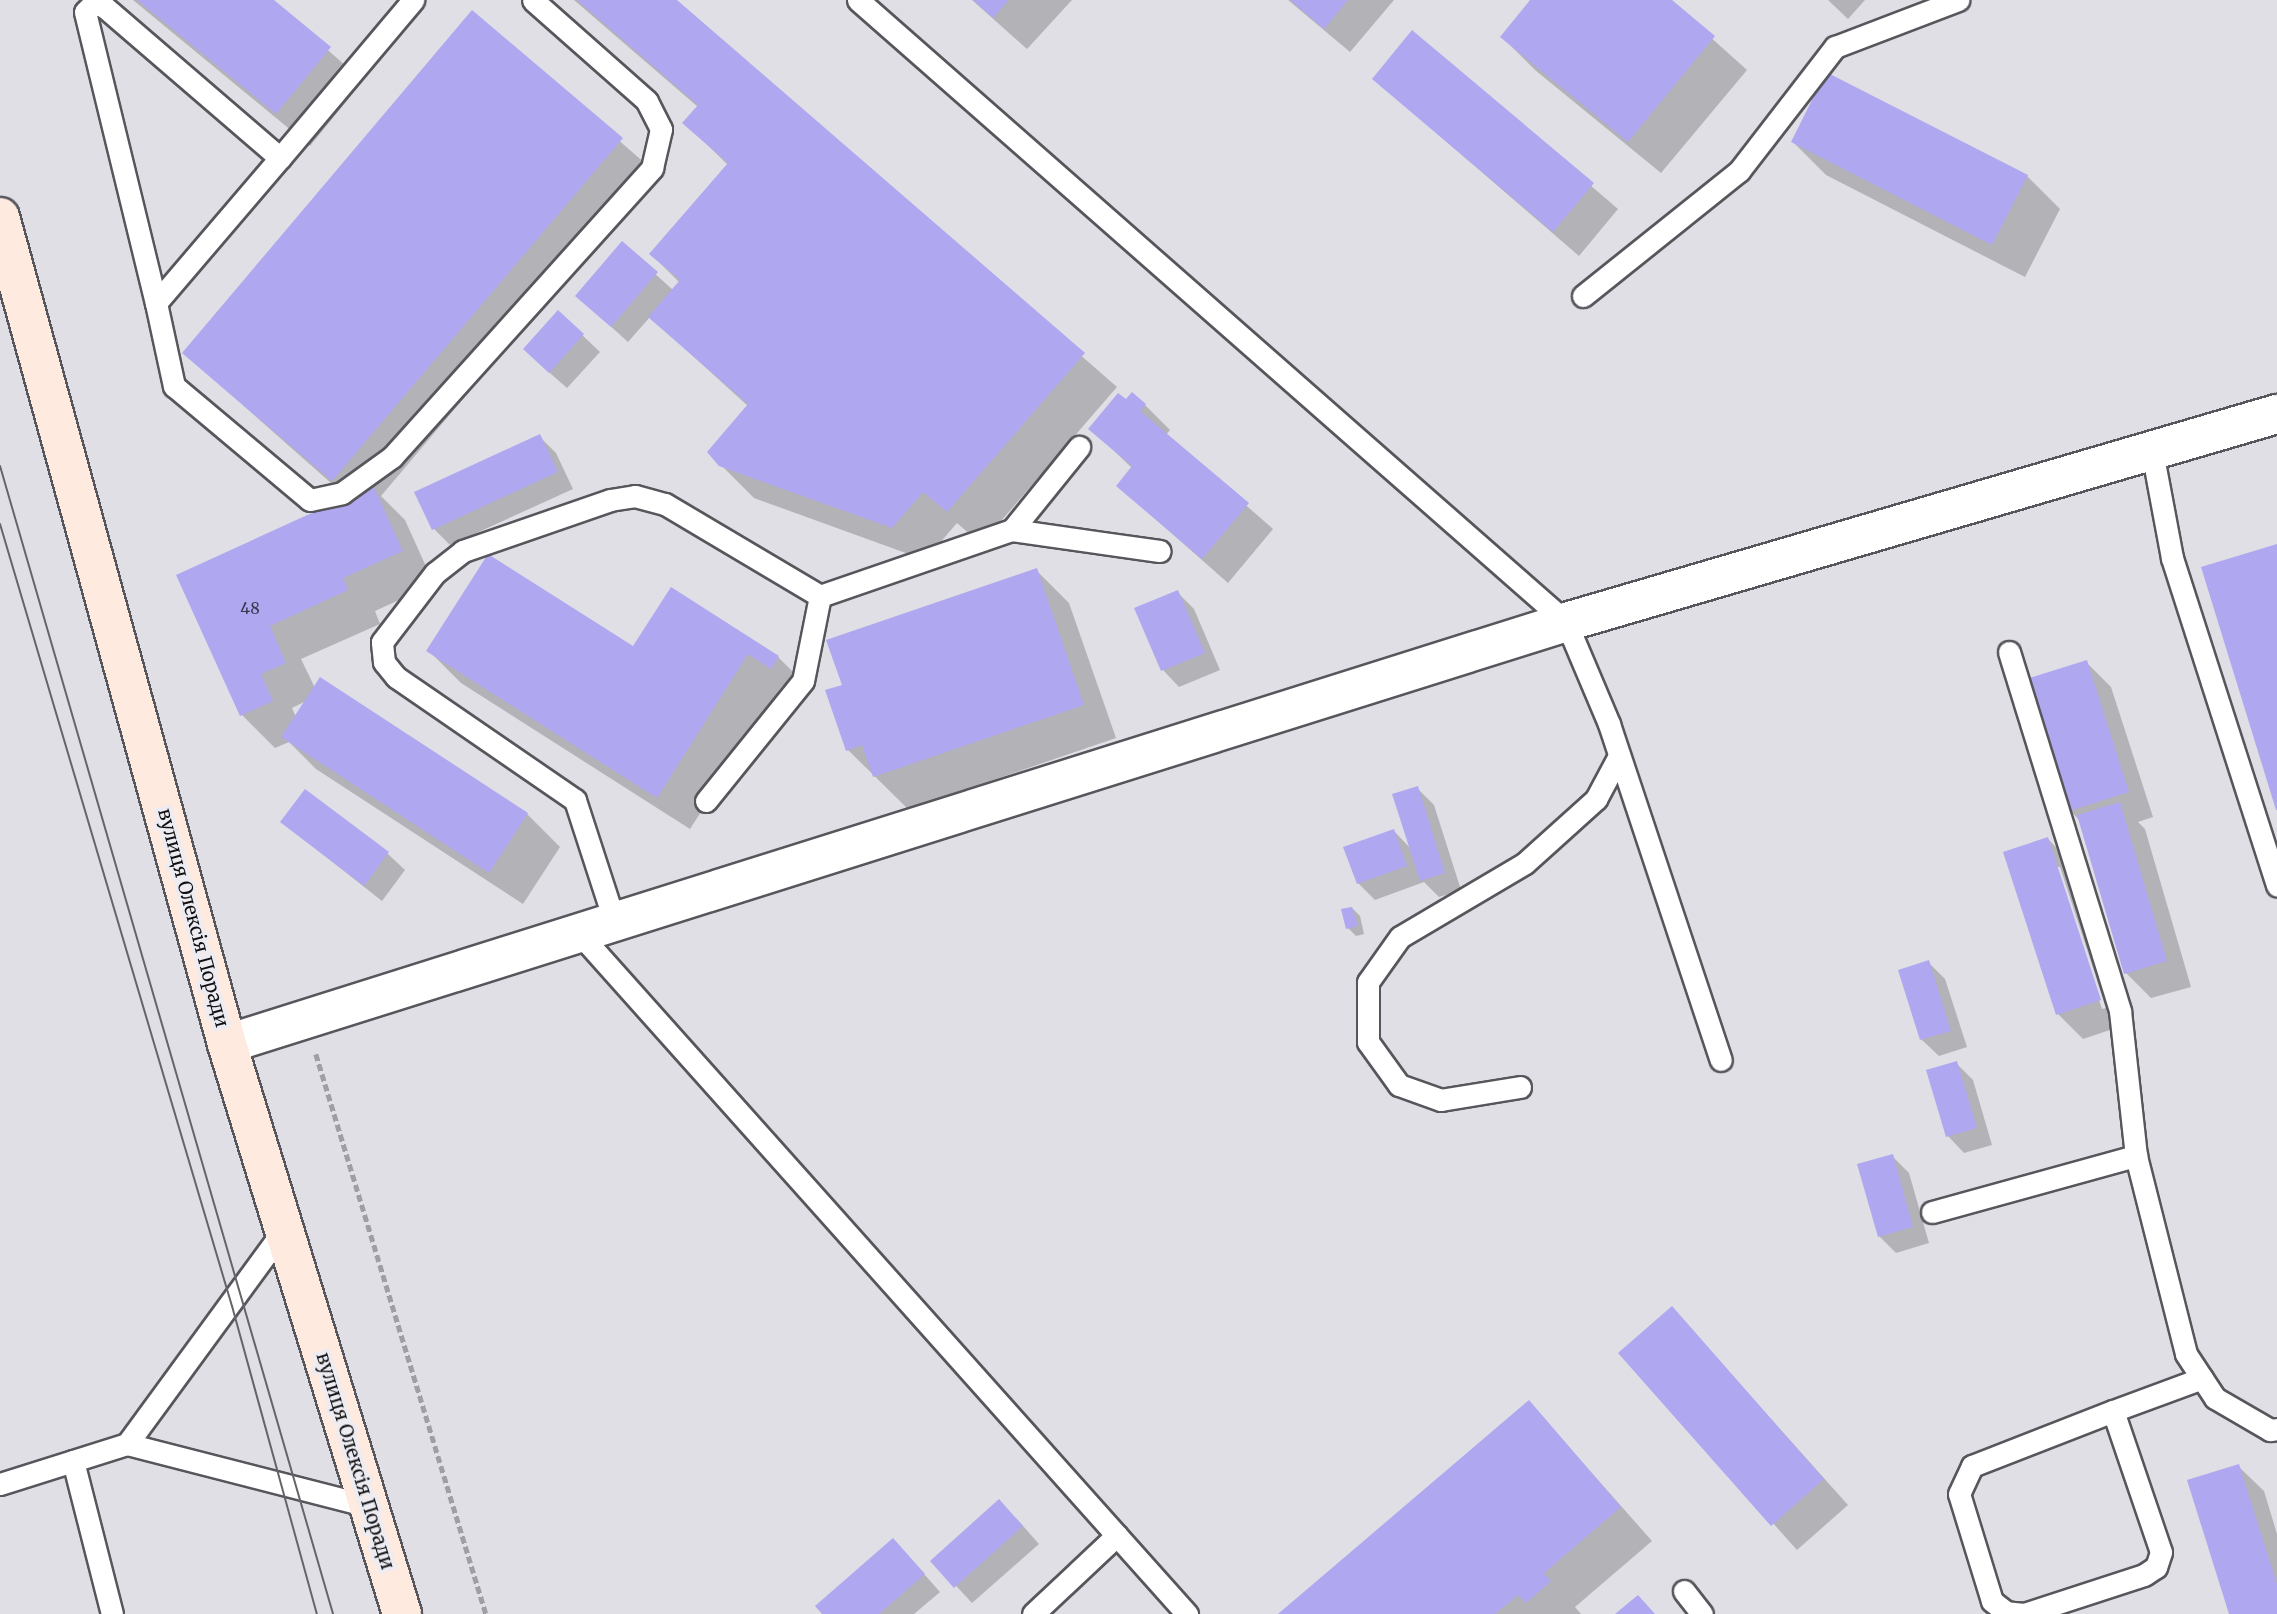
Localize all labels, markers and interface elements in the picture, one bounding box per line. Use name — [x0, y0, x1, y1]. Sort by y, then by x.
house number: 48 — [240, 598, 260, 618]
street label: вулиця Олексія Поради — [153, 806, 233, 1030]
street label: вулиця Олексія Поради — [311, 1350, 399, 1572]

